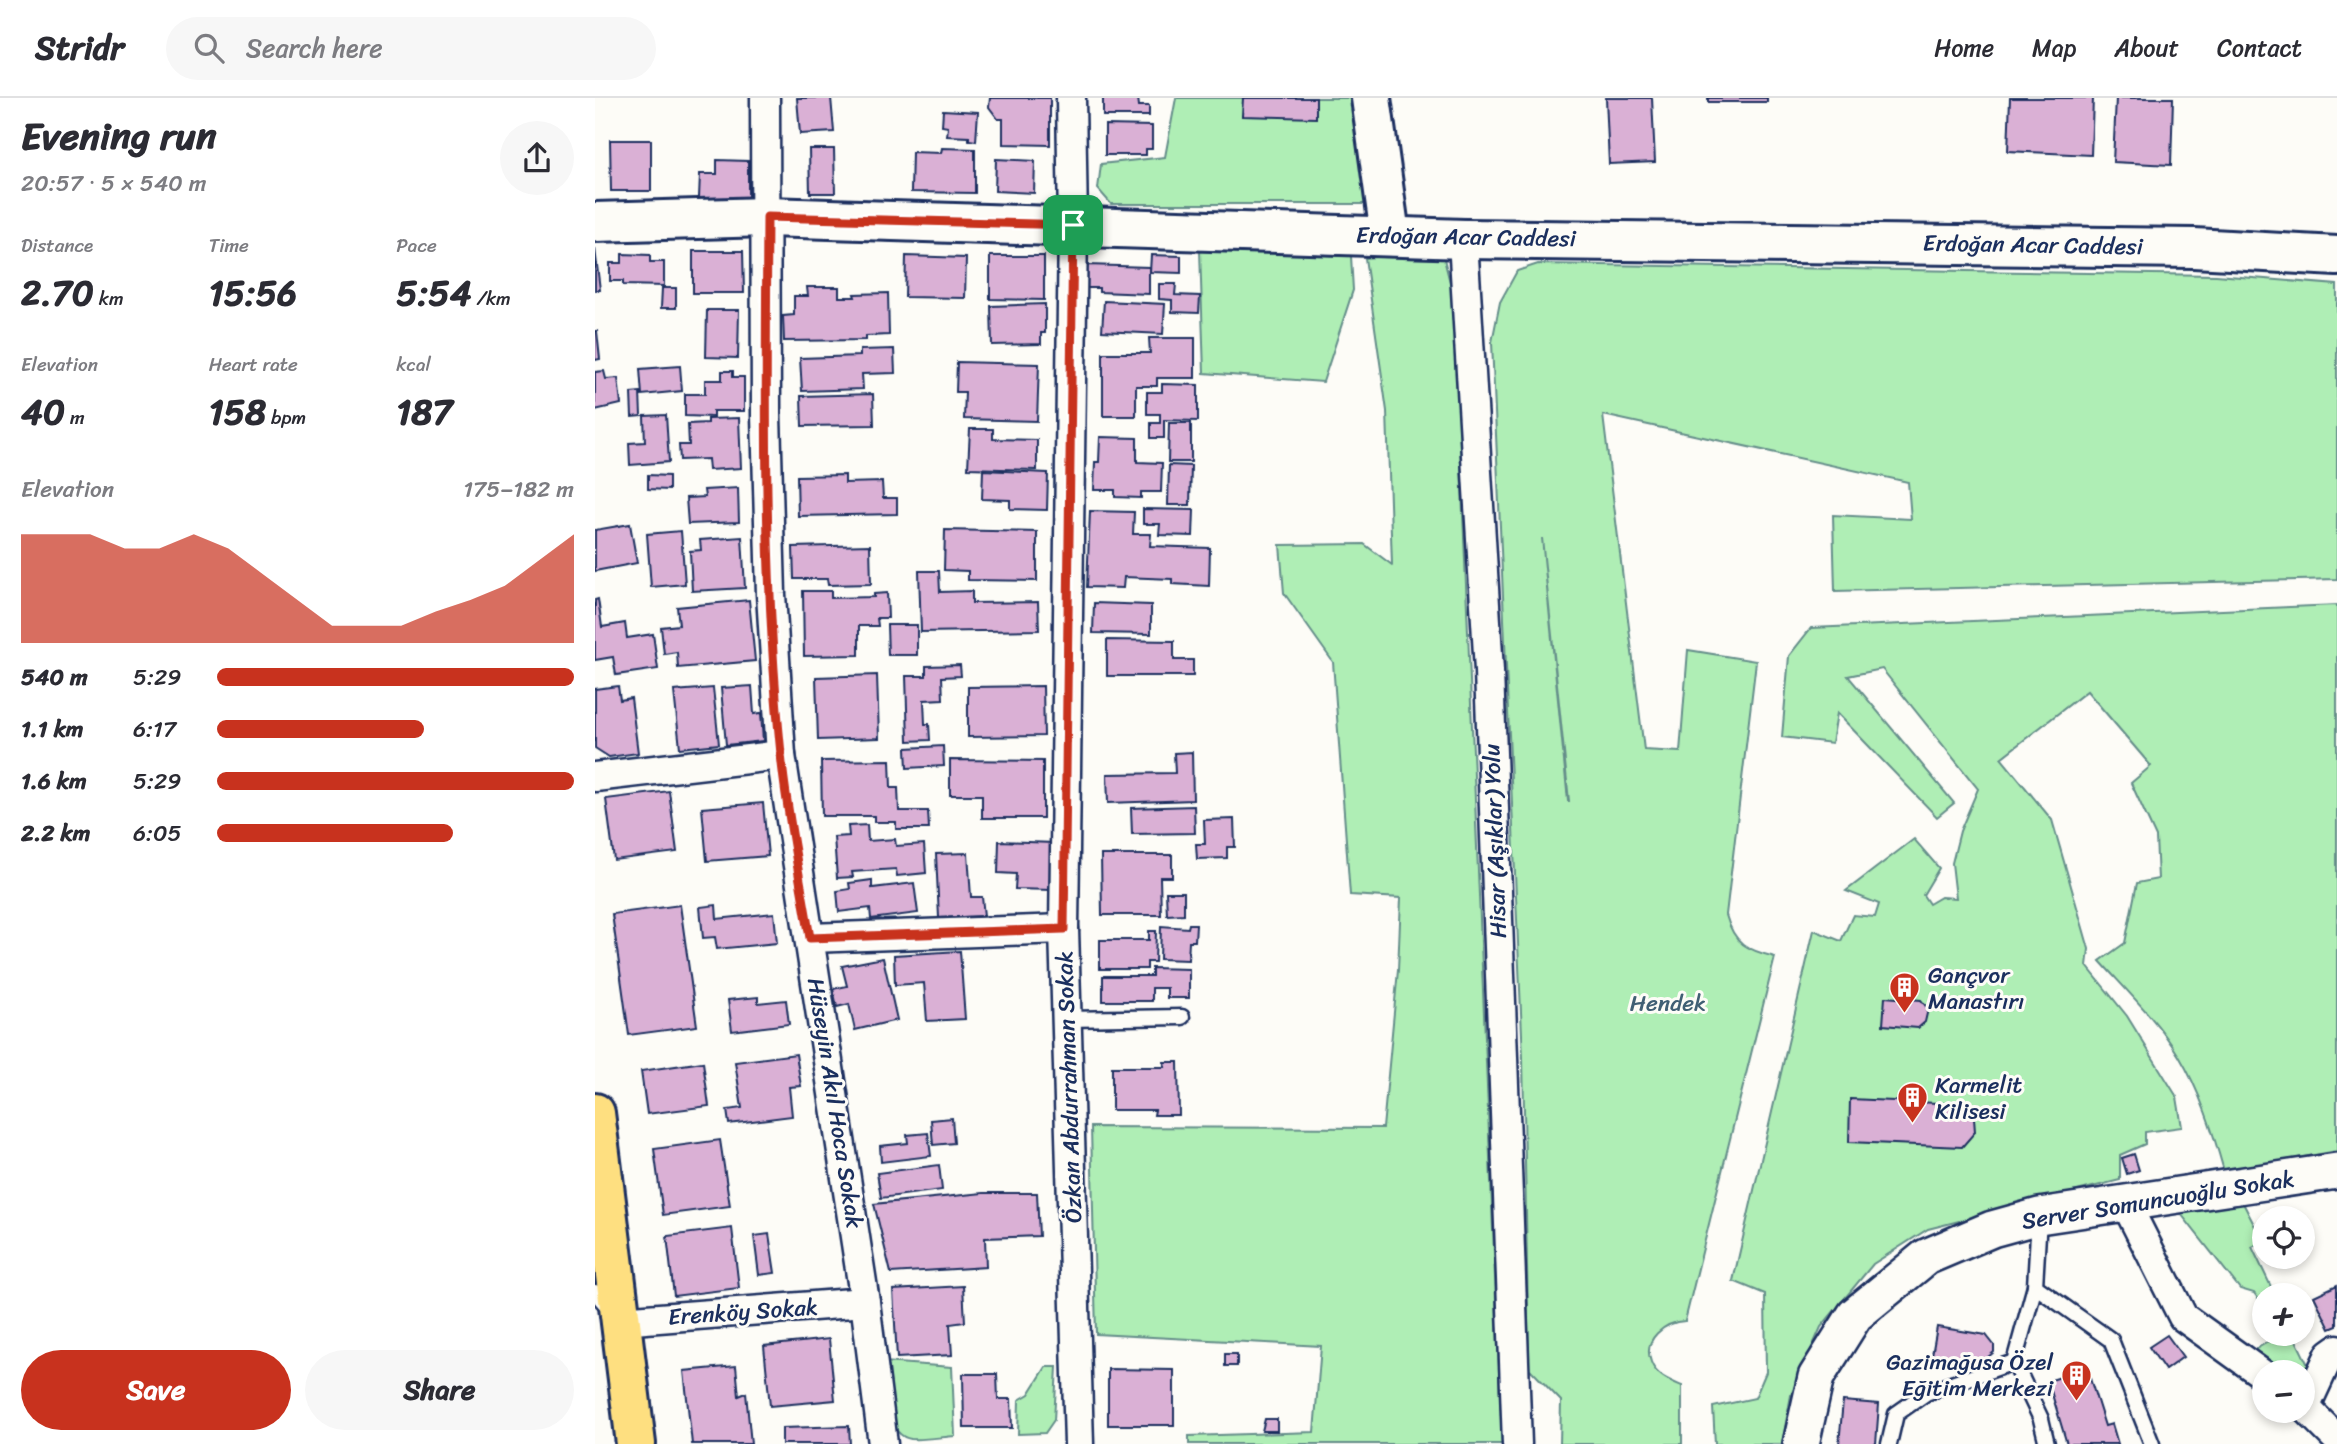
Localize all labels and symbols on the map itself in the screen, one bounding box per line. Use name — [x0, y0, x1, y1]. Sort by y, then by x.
pin — [1043, 195, 1103, 255]
street label: Erdoğan Acar Caddesi — [1356, 215, 1577, 259]
street label: Erdoğan Acar Caddesi — [1923, 223, 2144, 267]
street label: Hisar (Aşıklar) Yolu — [1471, 743, 1519, 939]
street label: Özkan Abdurrahman Sokak — [1044, 950, 1094, 1224]
place label: Gançvor Manastırı — [1928, 955, 2024, 1022]
building icon: Gançvor Manastırı — [1888, 971, 1922, 1015]
street label: Hüseyin Akıl Hoca Sokak — [795, 975, 875, 1232]
park label: Hendek — [1630, 983, 1706, 1024]
place label: Karmelit Kilisesi — [1935, 1065, 2022, 1132]
building icon: Karmelit Kilisesi — [1895, 1081, 1929, 1125]
street label: Server Somuncuoğlu Sokak — [2019, 1158, 2297, 1242]
street label: Erenköy Sokak — [667, 1286, 819, 1338]
place label: Gazimağusa Özel Eğitim Merkezi — [1886, 1342, 2054, 1409]
building icon: Gazimağusa Özel Eğitim Merkezi — [2059, 1358, 2093, 1402]

